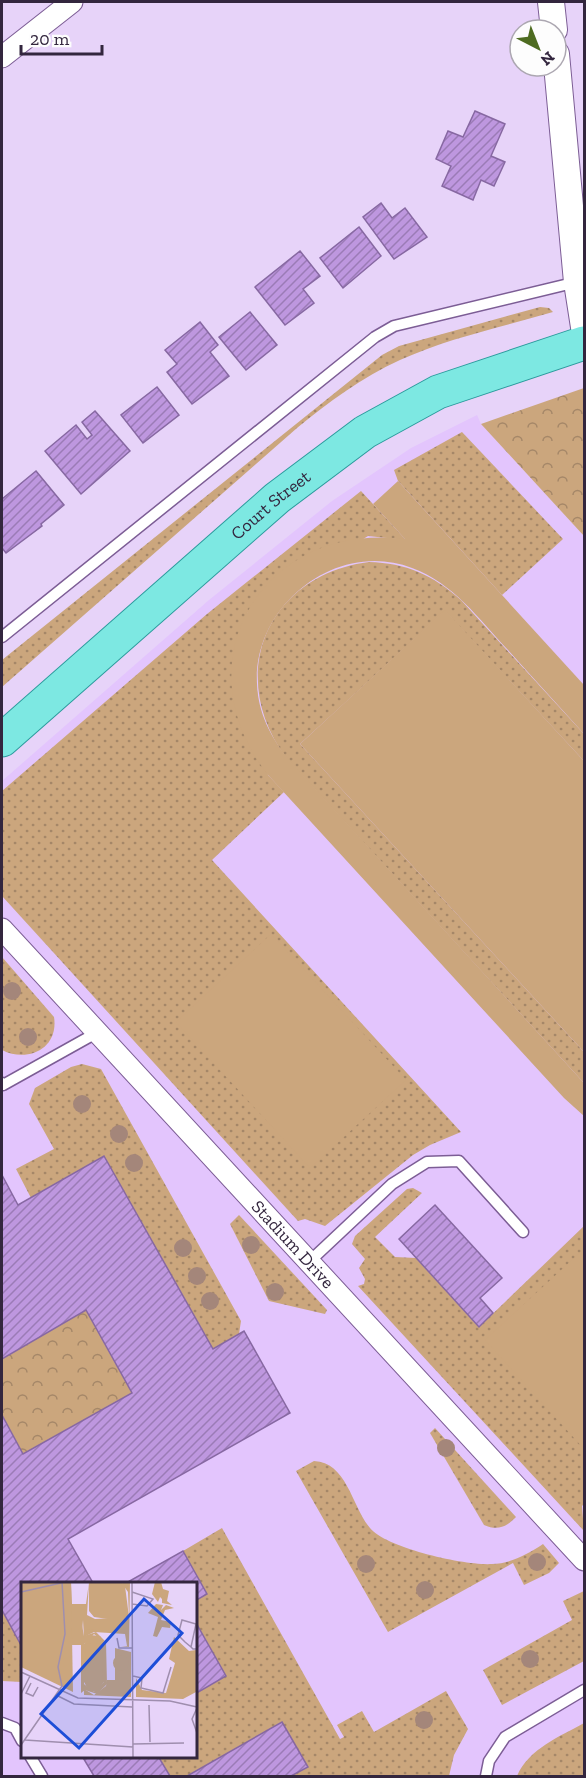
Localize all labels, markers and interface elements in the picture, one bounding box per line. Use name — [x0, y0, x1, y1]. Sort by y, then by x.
scale bar — [21, 18, 102, 56]
north arrow — [508, 18, 568, 78]
text: 20 m — [30, 28, 70, 50]
text: N — [537, 48, 559, 70]
street label: Court Street — [226, 466, 315, 544]
street label: Stadium Drive — [247, 1196, 339, 1293]
inset map — [21, 1582, 196, 1757]

